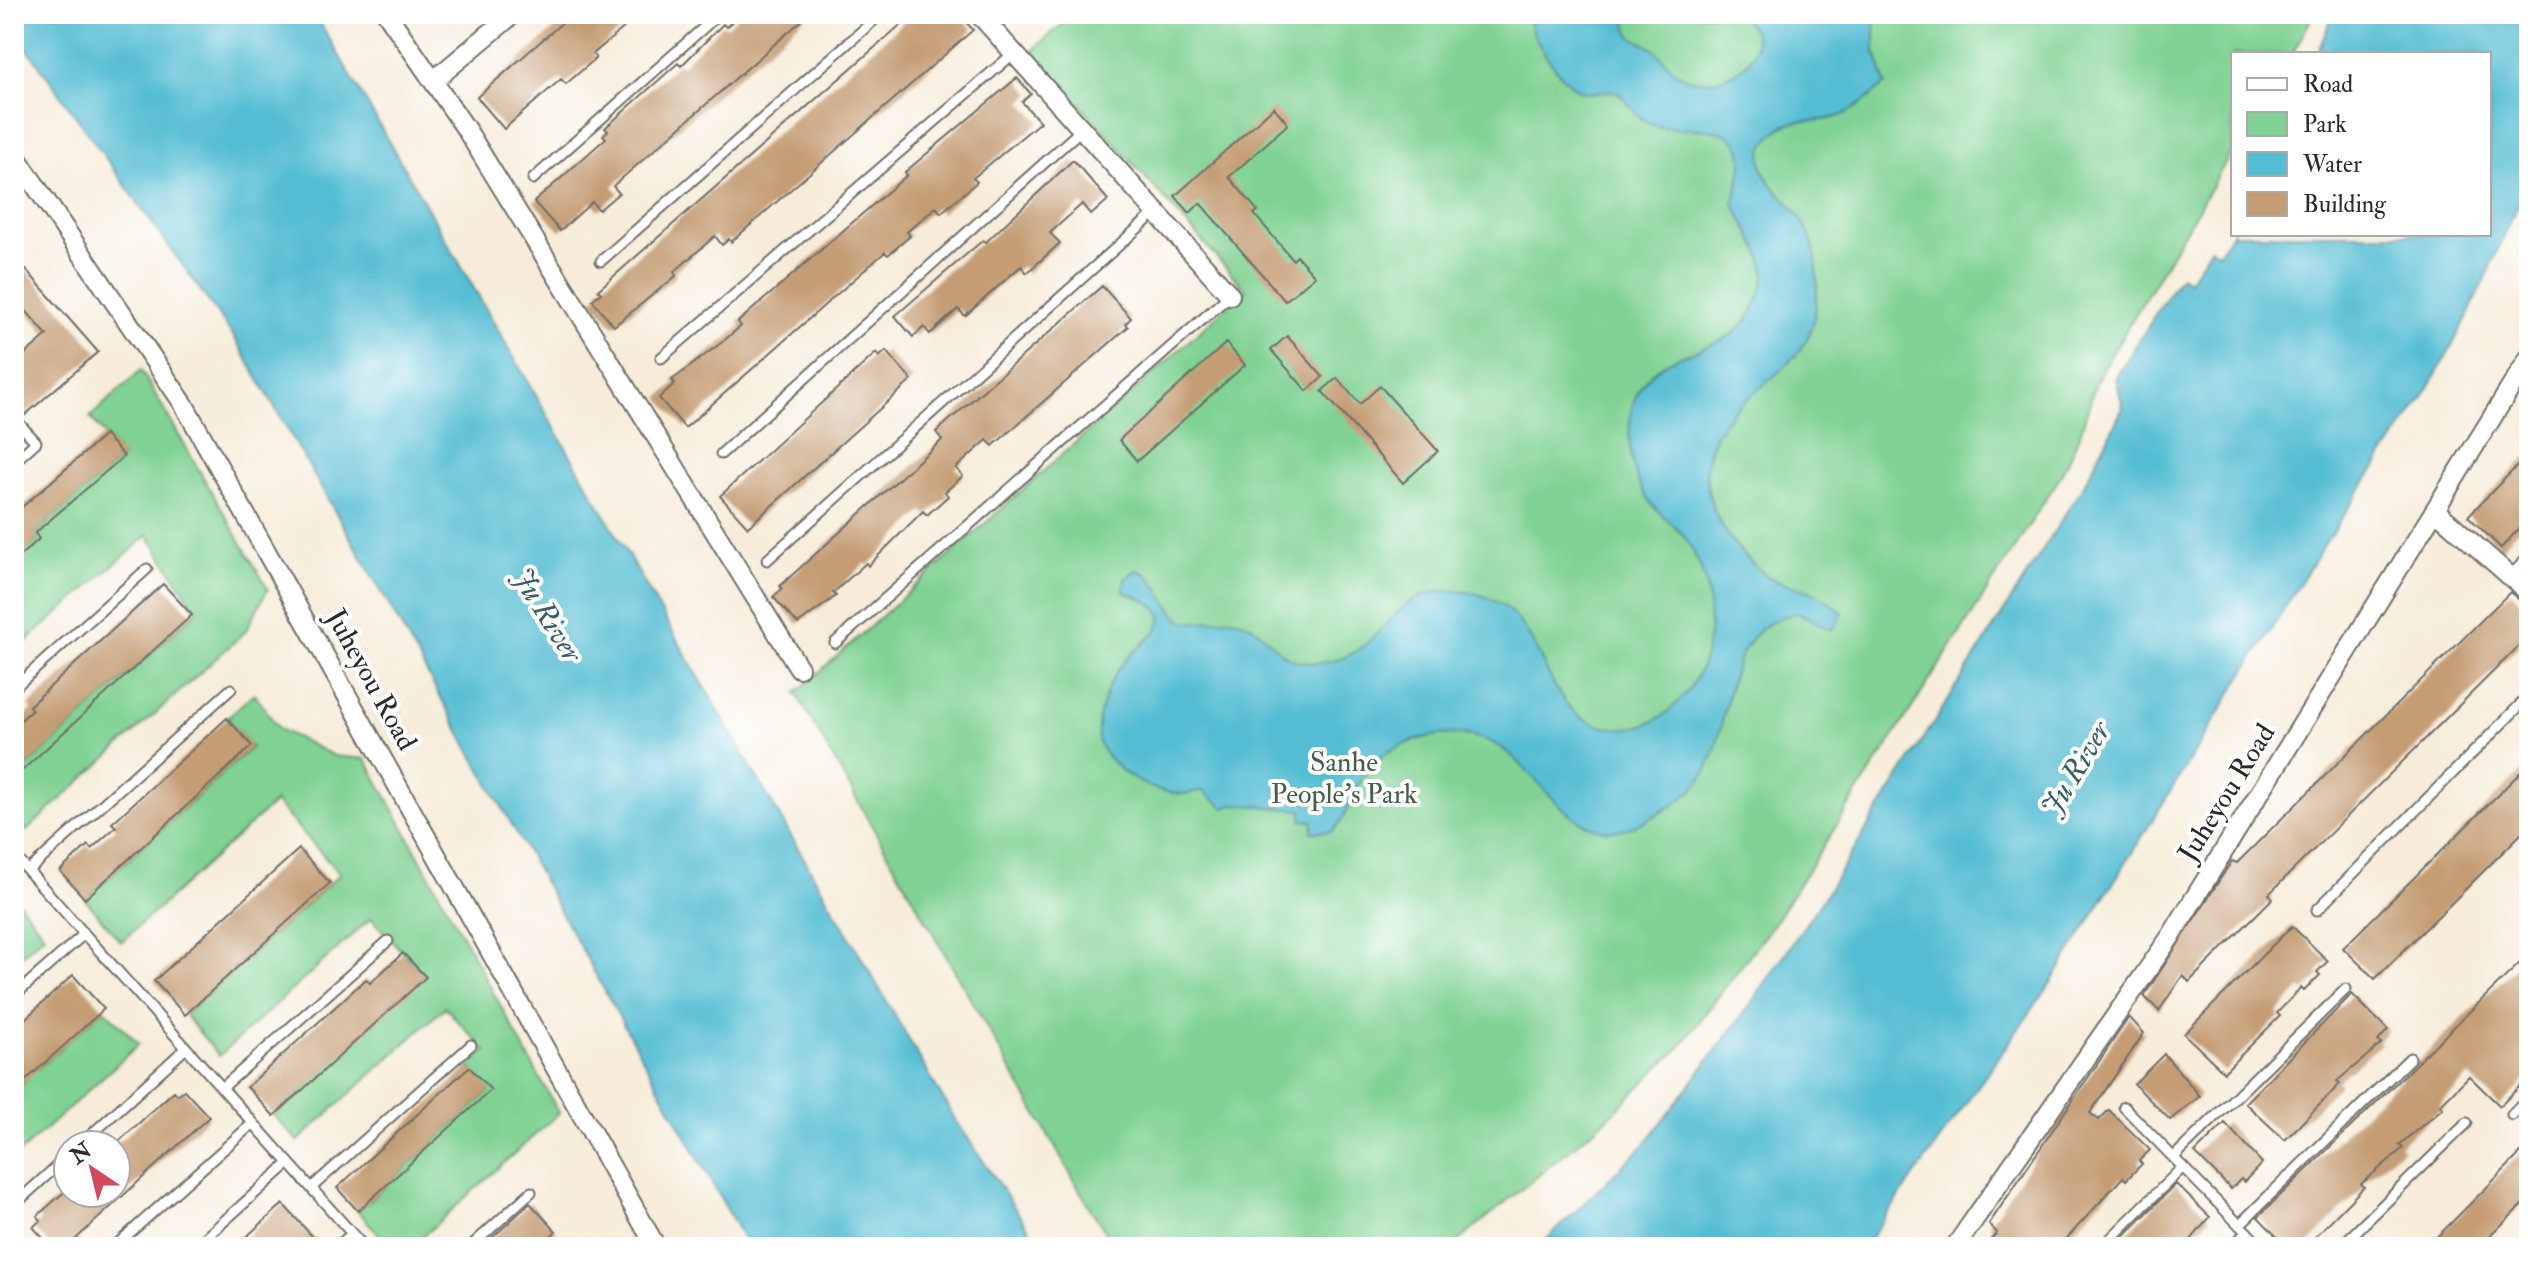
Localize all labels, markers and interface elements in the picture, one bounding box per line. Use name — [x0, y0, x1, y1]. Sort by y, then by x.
legend — [2231, 52, 2491, 236]
text: Road — [2303, 69, 2353, 100]
text: Park — [2303, 109, 2347, 140]
text: Water — [2302, 149, 2362, 180]
text: Building — [2303, 189, 2387, 220]
water label: Ju River — [504, 561, 591, 671]
street label: Juheyou Road — [317, 602, 424, 757]
water label: Ju River — [2033, 713, 2120, 823]
street label: Juheyou Road — [2170, 717, 2283, 869]
park label: Sanhe People's Park — [1271, 745, 1418, 812]
north arrow — [52, 1129, 132, 1209]
text: N — [64, 1136, 97, 1171]

